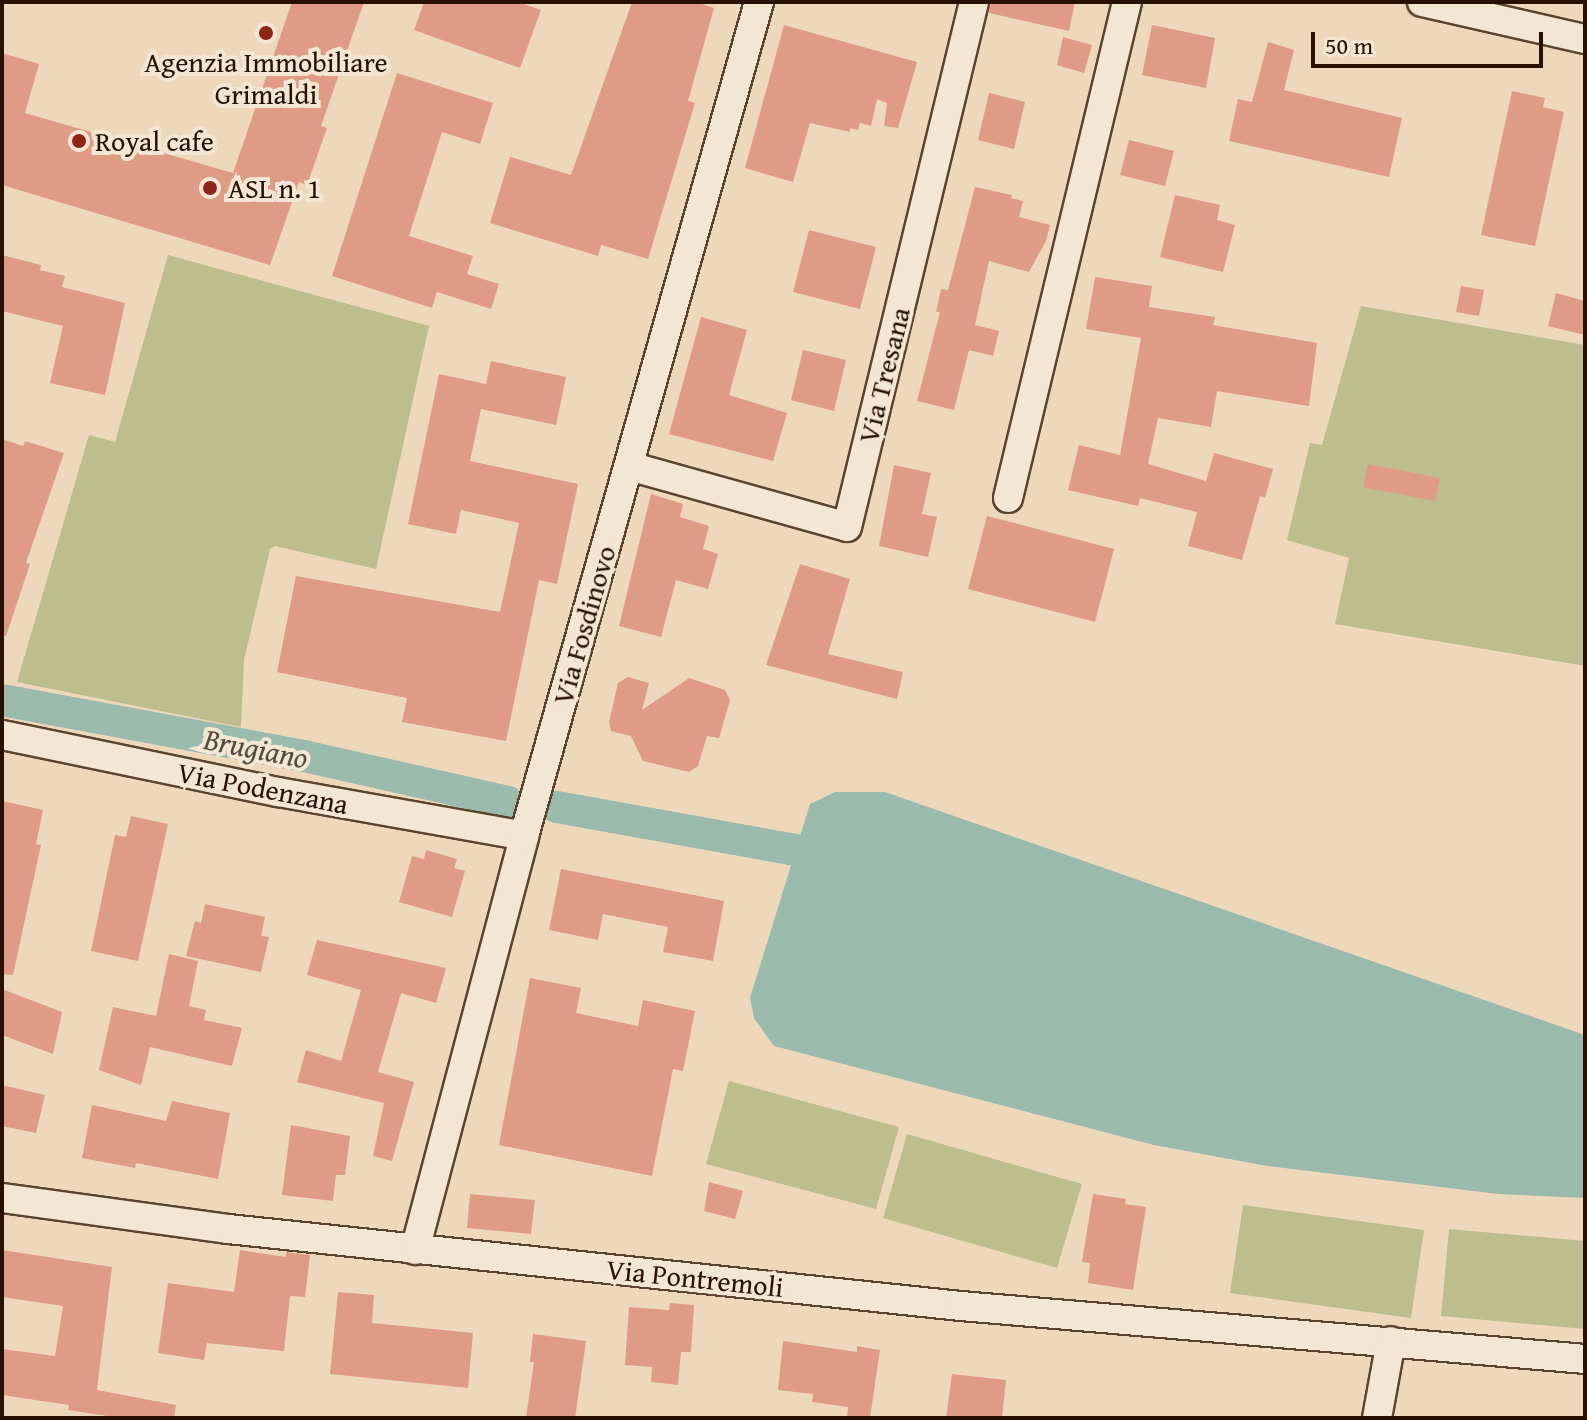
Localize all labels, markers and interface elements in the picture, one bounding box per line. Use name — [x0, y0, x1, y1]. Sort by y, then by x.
scale bar — [1315, 16, 1547, 66]
marker: Agenzia Immobiliare Grimaldi — [257, 24, 275, 42]
text: 50 m — [1325, 28, 1373, 63]
place label: Agenzia Immobiliare Grimaldi — [144, 45, 388, 111]
place label: Royal cafe — [95, 124, 214, 158]
marker: Royal cafe — [70, 132, 88, 150]
place label: ASL n. 1 — [228, 171, 321, 205]
marker: ASL n. 1 — [199, 177, 221, 199]
street label: Via Tresana — [851, 304, 917, 446]
street label: Via Fosdinovo — [545, 542, 623, 708]
water label: Brugiano — [201, 720, 311, 776]
street label: Via Podenzana — [175, 755, 351, 821]
street label: Via Pontremoli — [605, 1252, 785, 1304]

